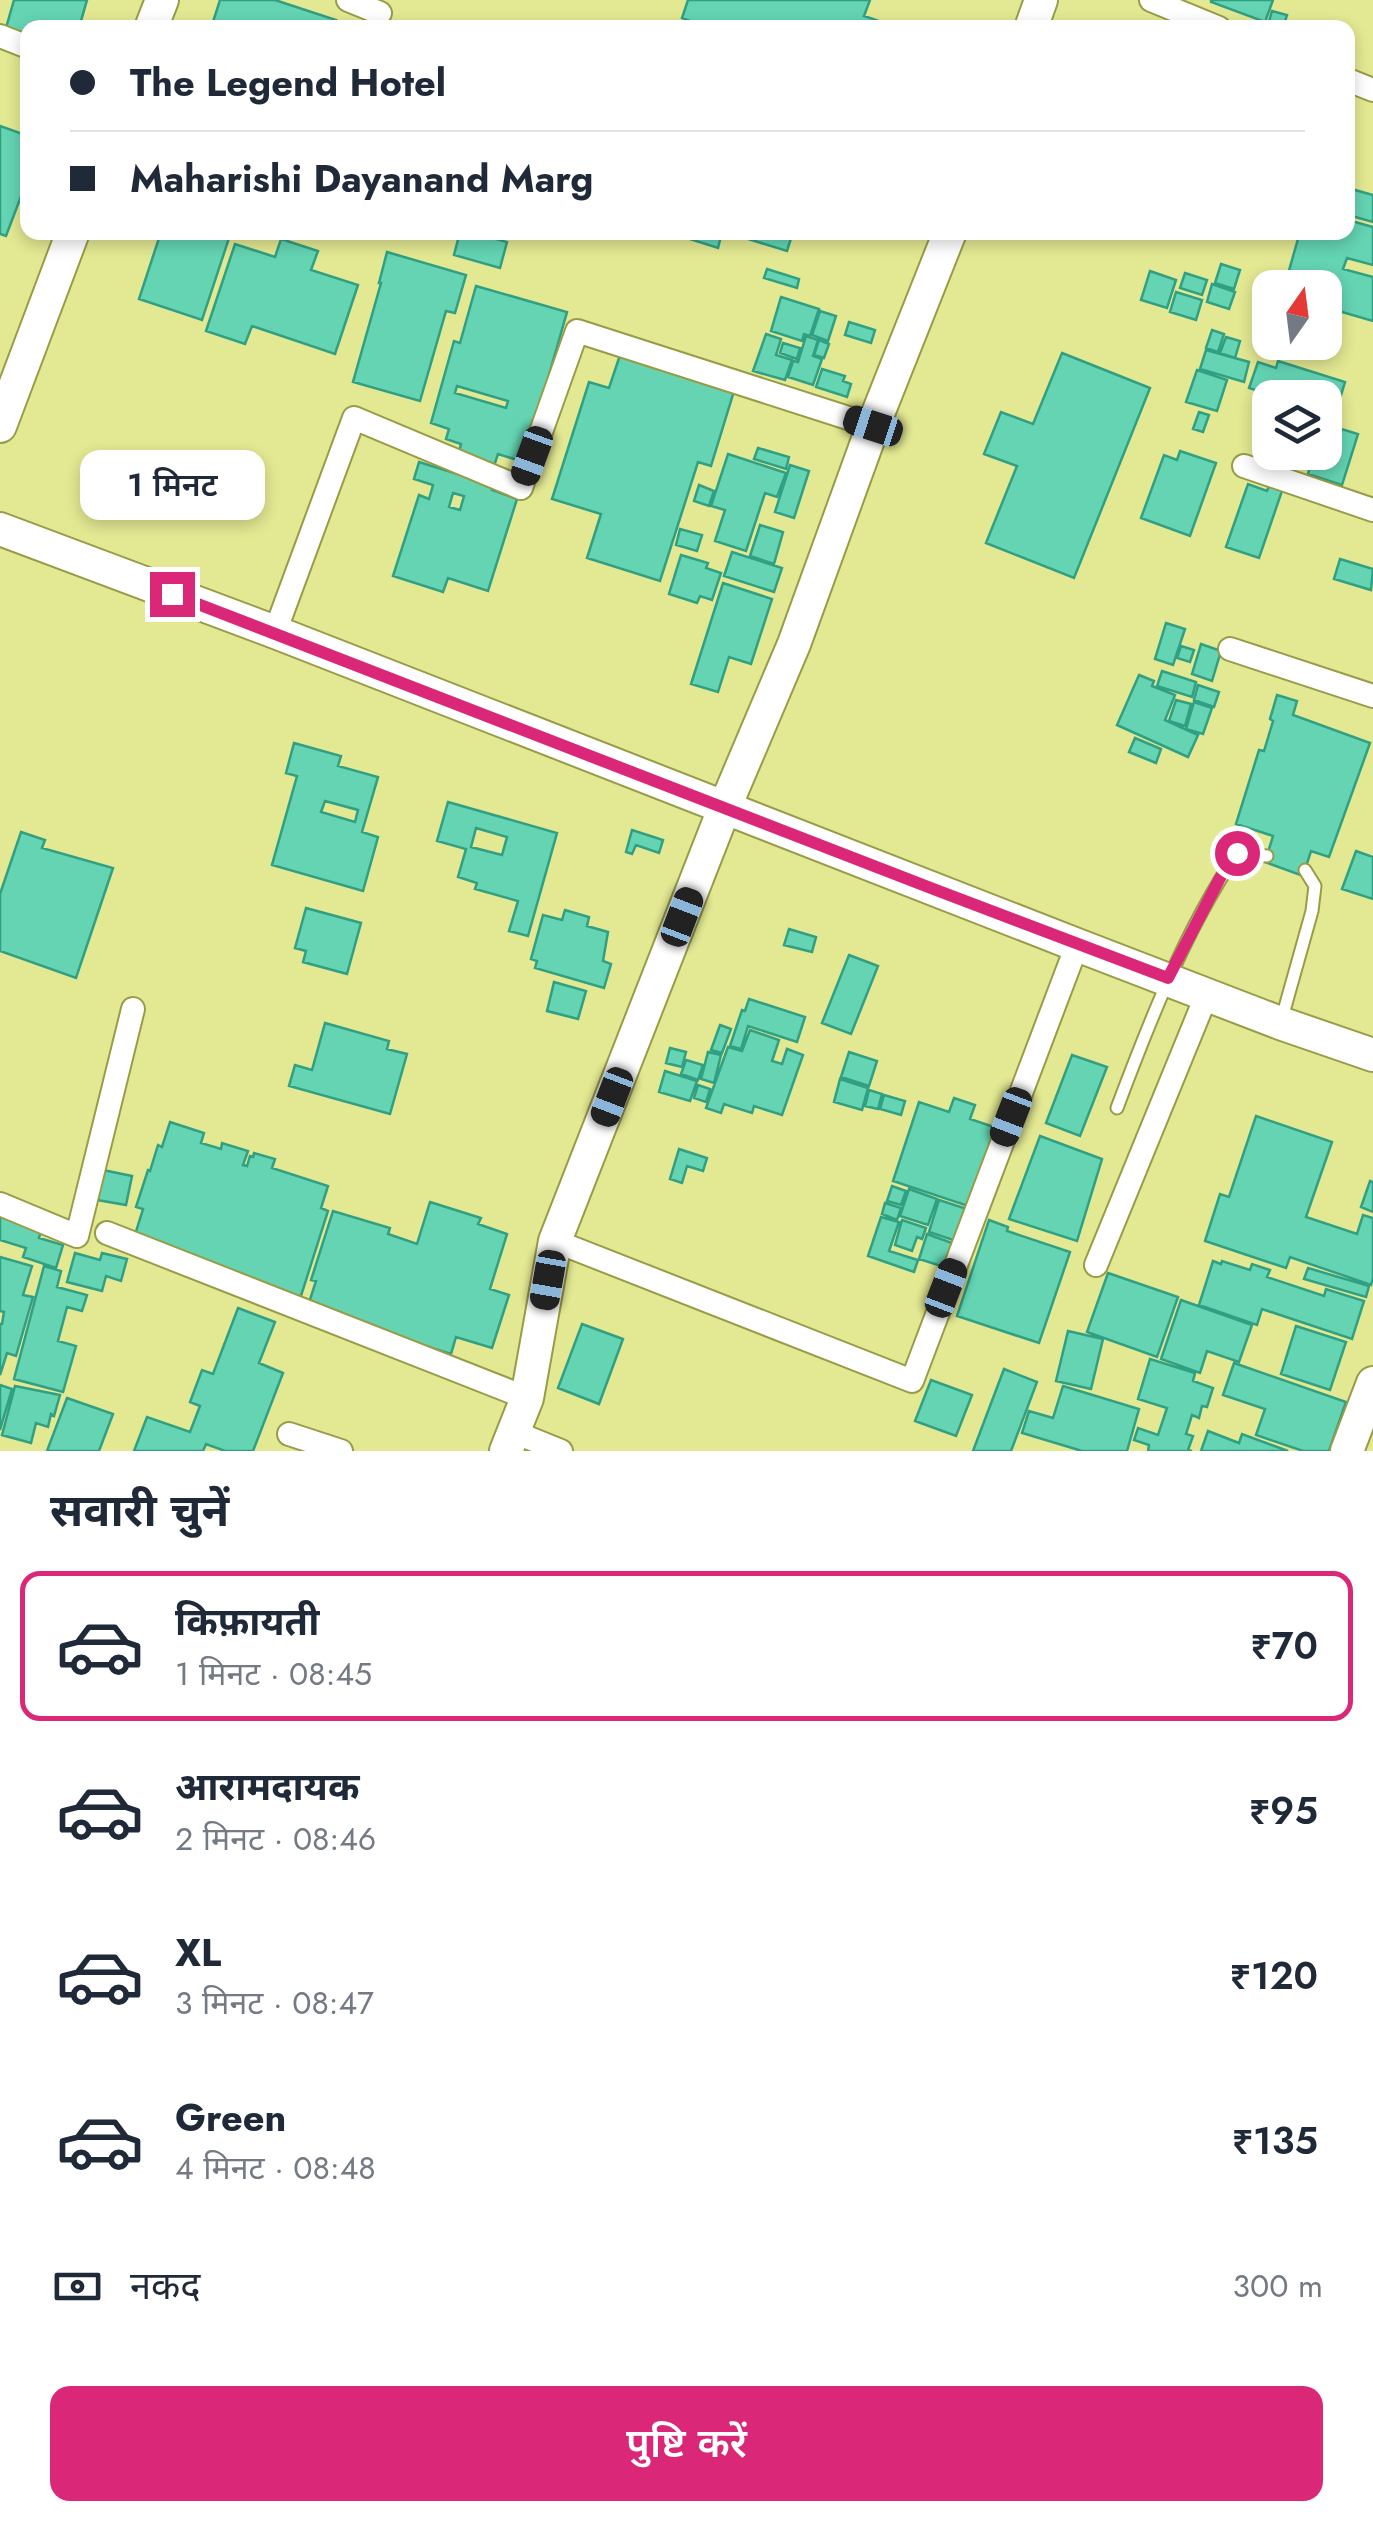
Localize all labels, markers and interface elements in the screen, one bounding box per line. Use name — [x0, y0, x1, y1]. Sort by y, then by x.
text: The Legend Hotel — [130, 55, 446, 110]
text: Maharishi Dayanand Marg — [130, 151, 593, 206]
north arrow — [1252, 270, 1342, 360]
map controls — [1252, 270, 1342, 470]
button: layers — [1252, 380, 1342, 470]
car — [840, 402, 906, 450]
car — [508, 423, 556, 489]
callout: 1 मिनट — [80, 449, 264, 519]
text: 1 मिनट — [127, 462, 218, 508]
route end — [150, 572, 195, 617]
route start — [1215, 831, 1260, 876]
car — [657, 884, 707, 950]
car — [587, 1064, 637, 1130]
car — [986, 1084, 1036, 1150]
car — [528, 1248, 568, 1312]
car — [921, 1255, 971, 1321]
text: सवारी चुनें — [50, 1478, 229, 1543]
text: किफ़ायती — [175, 1594, 319, 1649]
icon: car — [55, 1601, 145, 1691]
text: ₹70 — [1250, 1618, 1318, 1673]
text: 1 मिनट · 08:45 — [175, 1651, 372, 1697]
text: आरामदायक — [175, 1759, 359, 1814]
icon: car — [55, 1766, 145, 1856]
text: ₹95 — [1249, 1783, 1318, 1838]
text: 2 मिनट · 08:46 — [175, 1816, 376, 1862]
text: XL — [175, 1925, 221, 1980]
icon: car — [55, 1931, 145, 2021]
text: ₹120 — [1230, 1948, 1318, 2003]
text: 3 मिनट · 08:47 — [175, 1980, 374, 2026]
text: Green — [175, 2090, 286, 2145]
icon: car — [55, 2096, 145, 2186]
text: ₹135 — [1232, 2113, 1318, 2168]
text: 4 मिनट · 08:48 — [175, 2145, 376, 2191]
text: नकद — [130, 2258, 200, 2313]
icon: cash — [50, 2259, 105, 2314]
text: 300 m — [1233, 2263, 1323, 2309]
button: पुष्टि करें — [50, 2386, 1323, 2501]

